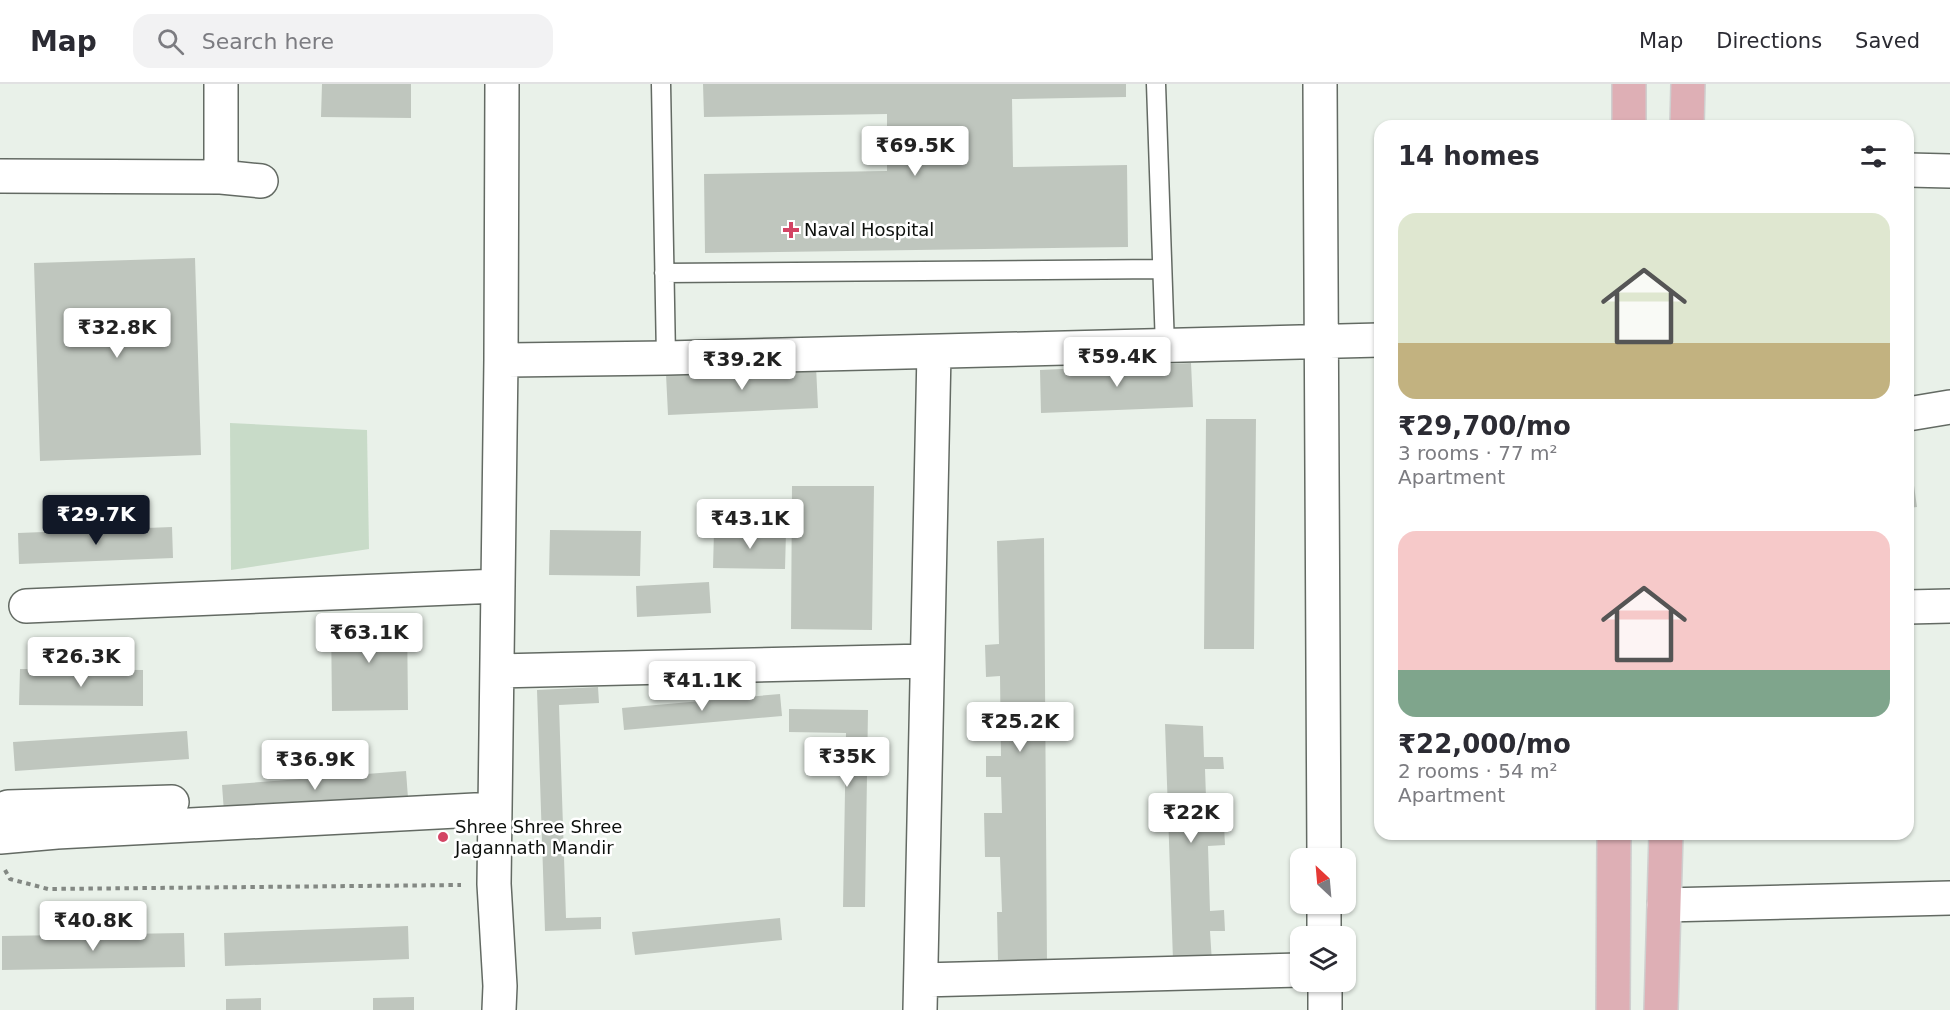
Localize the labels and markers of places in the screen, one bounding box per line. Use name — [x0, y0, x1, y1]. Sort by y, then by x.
pin: ₹69.5K — [866, 126, 964, 177]
place label: Naval Hospital — [804, 219, 934, 240]
marker: Naval Hospital — [782, 221, 800, 239]
pin: ₹32.8K — [68, 308, 166, 359]
pin: ₹59.4K — [1068, 337, 1166, 388]
pin: ₹39.2K — [693, 340, 791, 391]
pin: ₹29.7K — [47, 495, 145, 546]
pin: ₹43.1K — [701, 499, 799, 550]
pin: ₹63.1K — [320, 613, 418, 664]
pin: ₹26.3K — [32, 637, 130, 688]
pin: ₹41.1K — [653, 661, 751, 712]
pin: ₹25.2K — [971, 702, 1069, 753]
pin: ₹35K — [811, 737, 883, 788]
pin: ₹36.9K — [266, 740, 364, 791]
pin: ₹22K — [1155, 793, 1227, 844]
place label: Shree Shree Shree Jagannath Mandir — [454, 816, 622, 858]
marker: Shree Shree Shree Jagannath Mandir — [436, 830, 450, 844]
pin: ₹40.8K — [44, 901, 142, 952]

